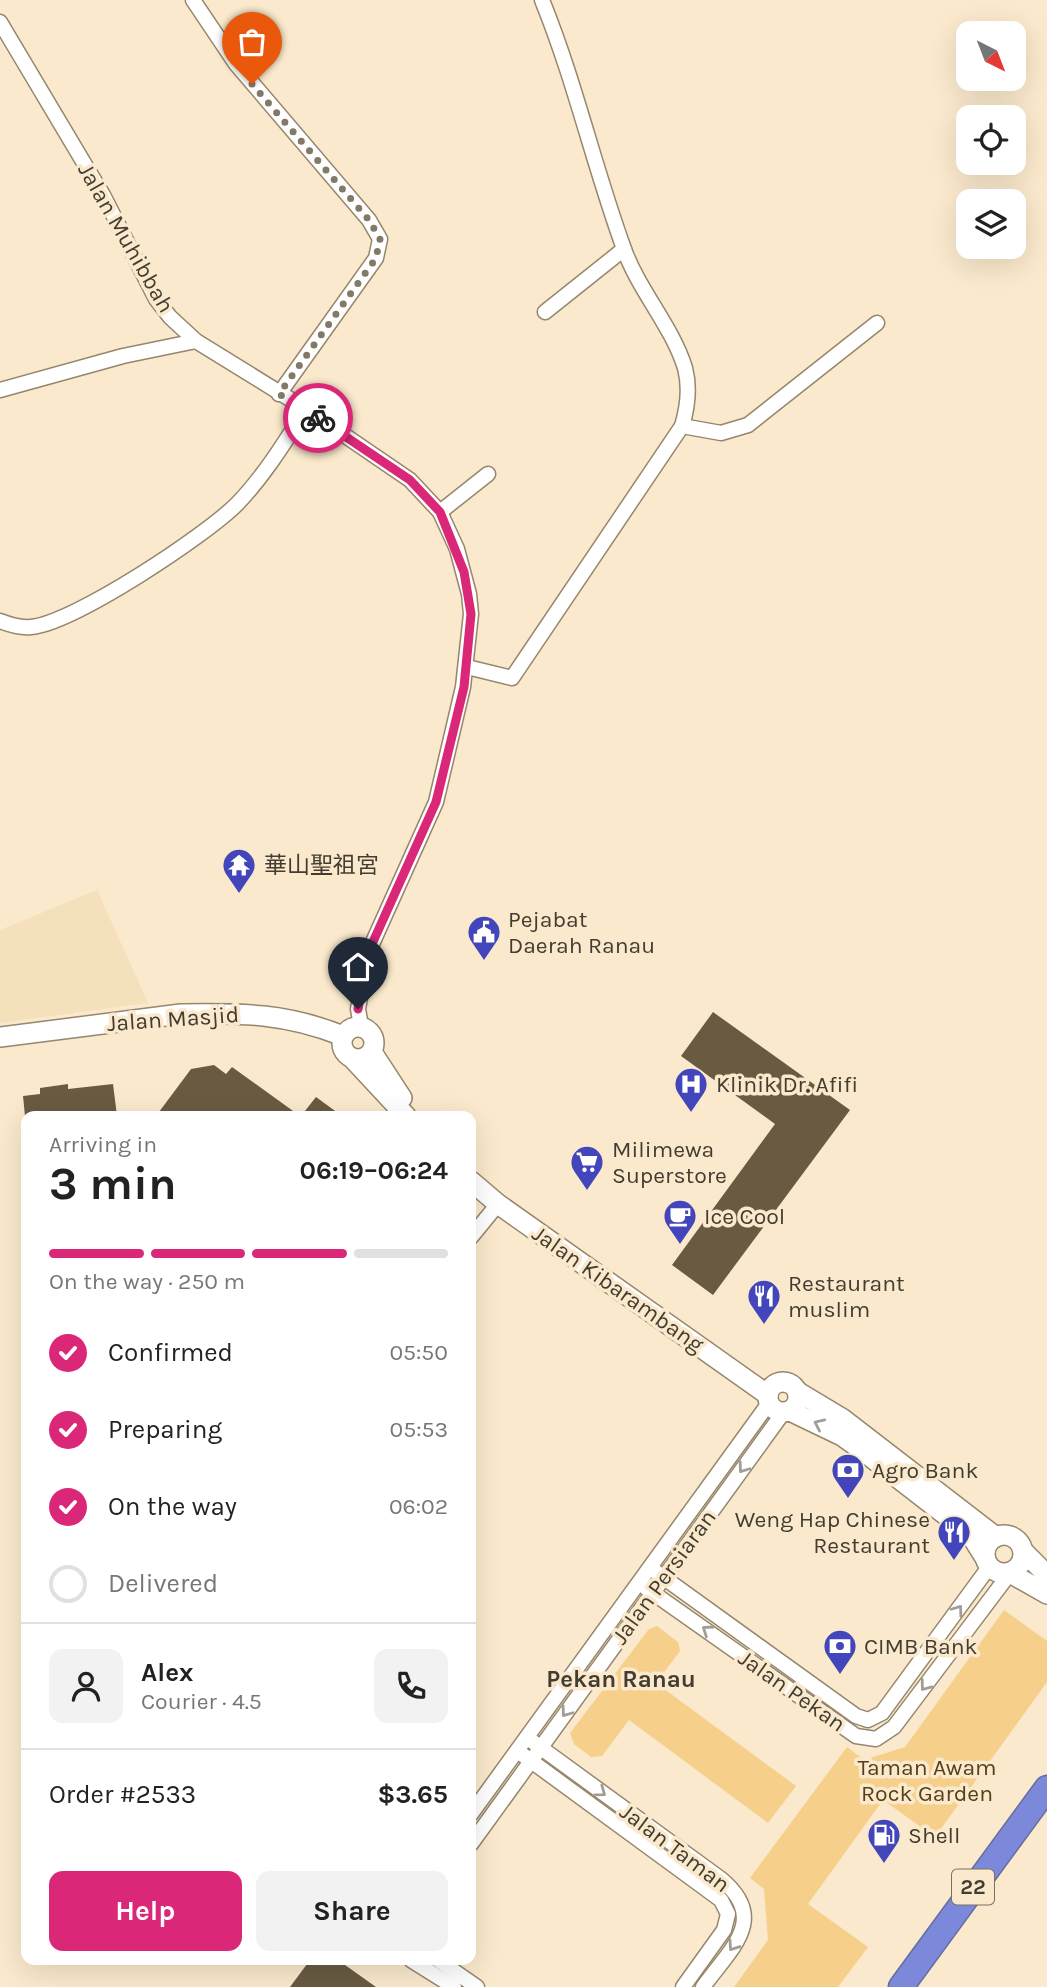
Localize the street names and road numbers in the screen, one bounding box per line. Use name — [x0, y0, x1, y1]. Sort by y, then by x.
street label: Jalan Muhibbah — [72, 158, 180, 318]
street label: Jalan Masjid — [106, 1001, 240, 1037]
street label: Jalan Kibarambang — [527, 1220, 709, 1358]
street label: Jalan Persiaran — [606, 1504, 722, 1650]
street label: Jalan Pekan — [733, 1644, 851, 1738]
street label: Jalan Taman — [615, 1798, 735, 1898]
road number: 22 — [952, 1870, 994, 1904]

